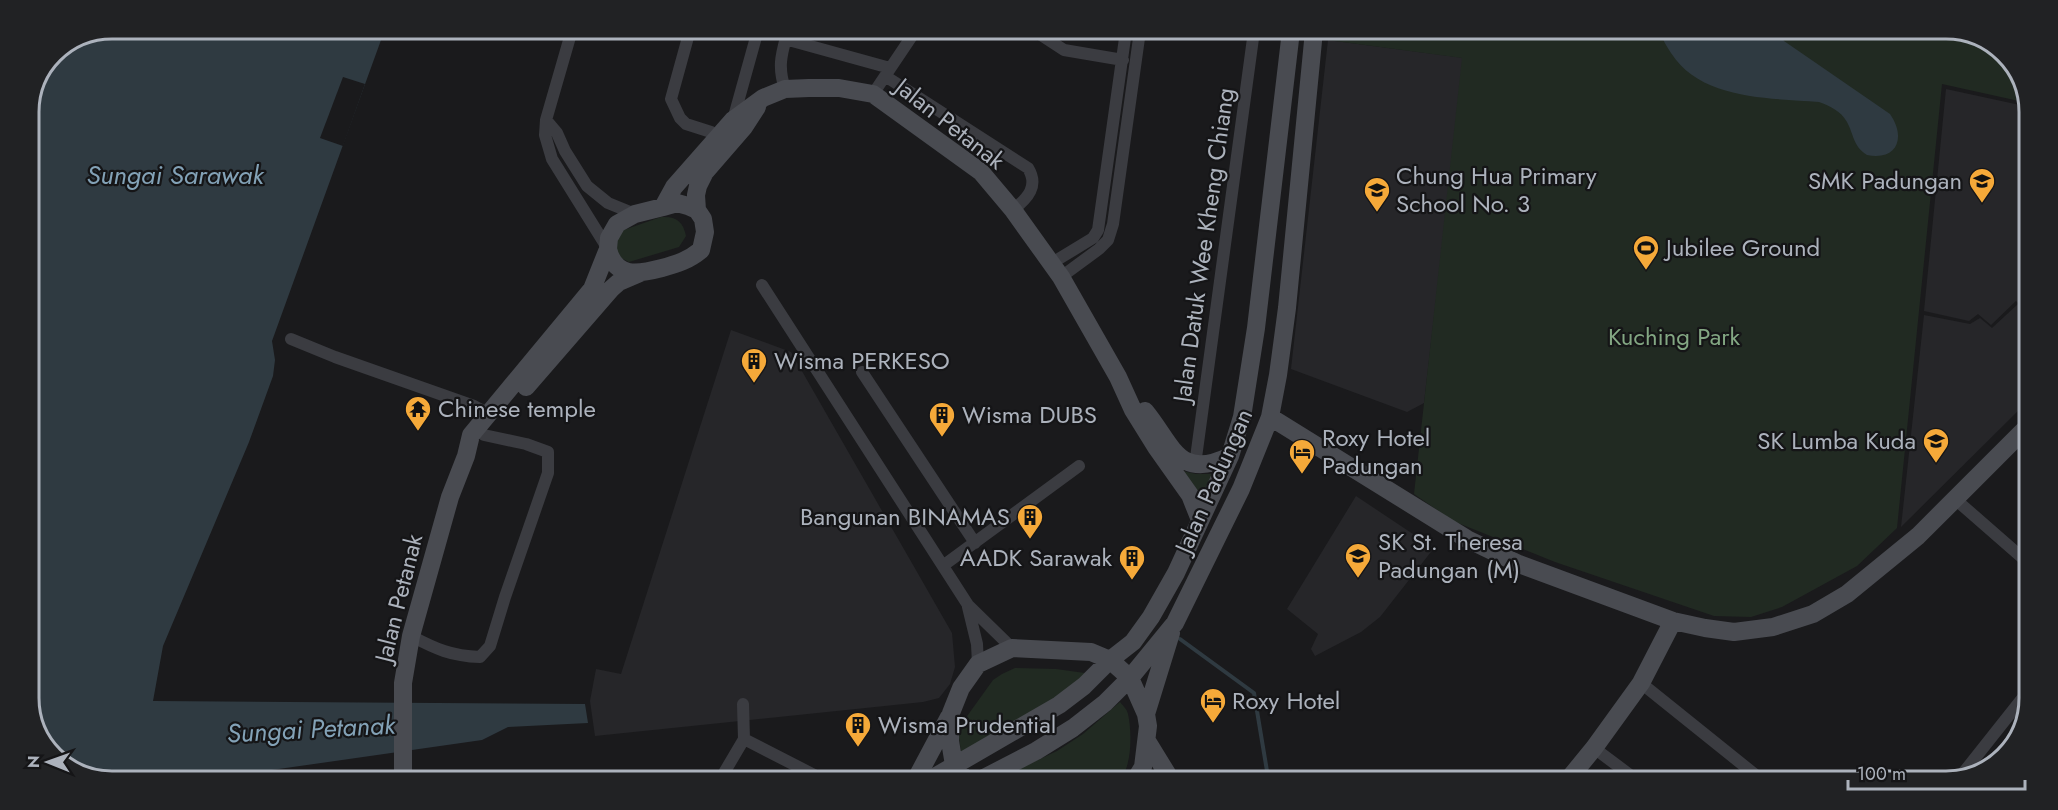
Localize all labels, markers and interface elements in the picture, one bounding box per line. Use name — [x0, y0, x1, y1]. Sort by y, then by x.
street label: Jalan Petanak — [886, 68, 1013, 178]
street label: Jalan Datuk Wee Kheng Chiang — [1164, 86, 1243, 407]
water label: Sungai Sarawak — [86, 156, 265, 194]
place label: Chung Hua Primary School No. 3 — [1396, 158, 1597, 221]
place label: SMK Padungan — [1808, 163, 1962, 198]
school or university icon: SMK Padungan — [1967, 166, 1997, 204]
school or university icon: Chung Hua Primary School No. 3 — [1362, 175, 1392, 213]
place label: Jubilee Ground — [1663, 230, 1820, 265]
sports icon: Jubilee Ground — [1631, 233, 1661, 271]
park label: Kuching Park — [1608, 319, 1740, 354]
place label: Wisma PERKESO — [774, 343, 950, 378]
building icon: Wisma PERKESO — [739, 346, 769, 384]
place label: Chinese temple — [438, 391, 596, 426]
temple icon: Chinese temple — [403, 394, 433, 432]
place label: Wisma DUBS — [962, 397, 1097, 432]
building icon: Wisma DUBS — [927, 400, 957, 438]
street label: Jalan Padungan — [1165, 403, 1261, 561]
place label: Roxy Hotel Padungan — [1322, 420, 1430, 483]
place label: SK Lumba Kuda — [1757, 423, 1916, 458]
school or university icon: SK Lumba Kuda — [1921, 426, 1951, 464]
hotel icon: Roxy Hotel Padungan — [1287, 437, 1317, 475]
place label: Bangunan BINAMAS — [800, 499, 1010, 534]
building icon: Bangunan BINAMAS — [1015, 502, 1045, 540]
place label: SK St. Theresa Padungan (M) — [1378, 524, 1523, 587]
street label: Jalan Petanak — [365, 530, 431, 669]
place label: AADK Sarawak — [960, 540, 1112, 575]
school or university icon: SK St. Theresa Padungan (M) — [1343, 541, 1373, 579]
building icon: AADK Sarawak — [1117, 543, 1147, 581]
place label: Roxy Hotel — [1232, 683, 1340, 718]
hotel icon: Roxy Hotel — [1198, 686, 1228, 724]
water label: Sungai Petanak — [226, 706, 398, 752]
place label: Wisma Prudential — [878, 707, 1056, 742]
building icon: Wisma Prudential — [843, 710, 873, 748]
north arrow — [18, 732, 78, 792]
scale bar — [1848, 753, 2025, 791]
text: N — [22, 755, 45, 768]
text: 100 m — [1857, 761, 1906, 787]

